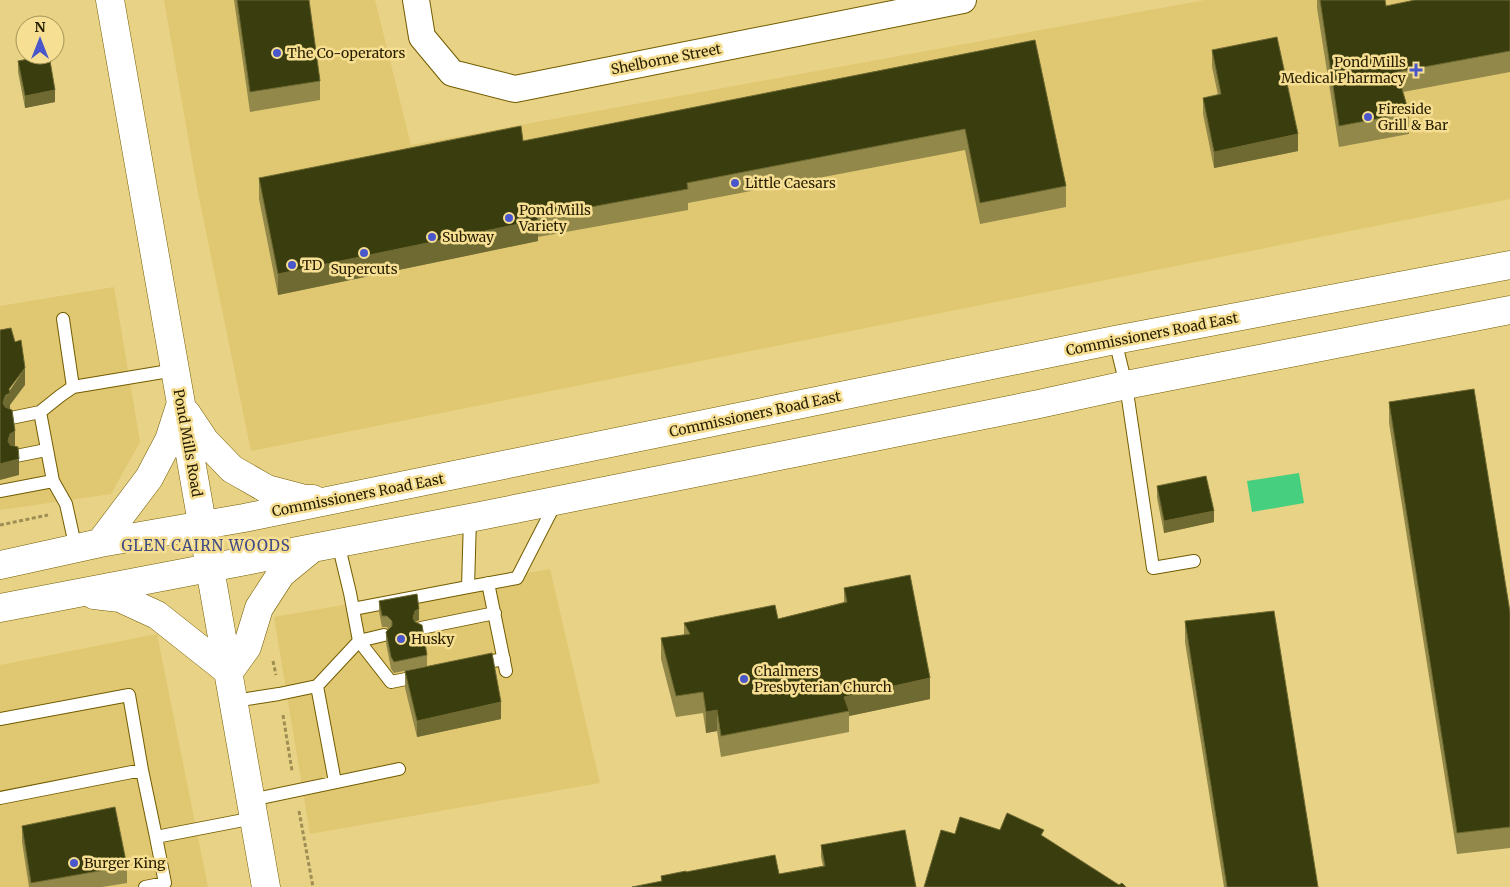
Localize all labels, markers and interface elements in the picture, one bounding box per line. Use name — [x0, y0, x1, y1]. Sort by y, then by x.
north arrow — [15, 15, 65, 65]
text: N — [34, 18, 46, 36]
street label: Shelborne Street — [609, 39, 723, 79]
place label: The Co-operators — [287, 44, 405, 62]
marker: The Co-operators — [271, 47, 283, 59]
place label: Pond Mills Medical Pharmacy — [1281, 53, 1407, 87]
marker: Pond Mills Medical Pharmacy — [1410, 64, 1422, 76]
place label: Fireside Grill & Bar — [1378, 100, 1448, 134]
marker: Fireside Grill & Bar — [1362, 111, 1374, 123]
place label: Little Caesars — [745, 174, 836, 192]
marker: Little Caesars — [729, 177, 741, 189]
place label: Pond Mills Variety — [518, 201, 591, 235]
marker: Pond Mills Variety — [503, 212, 515, 224]
place label: Subway — [442, 228, 495, 246]
marker: Subway — [426, 231, 438, 243]
marker: Supercuts — [358, 247, 370, 259]
place label: TD — [302, 256, 323, 274]
marker: TD — [286, 259, 298, 271]
place label: Supercuts — [330, 260, 398, 278]
street label: Commissioners Road East — [1064, 308, 1240, 360]
street label: Commissioners Road East — [668, 387, 843, 441]
street label: Pond Mills Road — [170, 388, 206, 499]
street label: Commissioners Road East — [270, 469, 446, 521]
district label: GLEN CAIRN WOODS — [121, 536, 291, 555]
place label: Husky — [411, 630, 455, 648]
marker: Husky — [395, 633, 407, 645]
place label: Chalmers Presbyterian Church — [754, 662, 892, 696]
marker: Chalmers Presbyterian Church — [738, 673, 750, 685]
place label: Burger King — [84, 854, 166, 872]
marker: Burger King — [68, 857, 80, 869]

